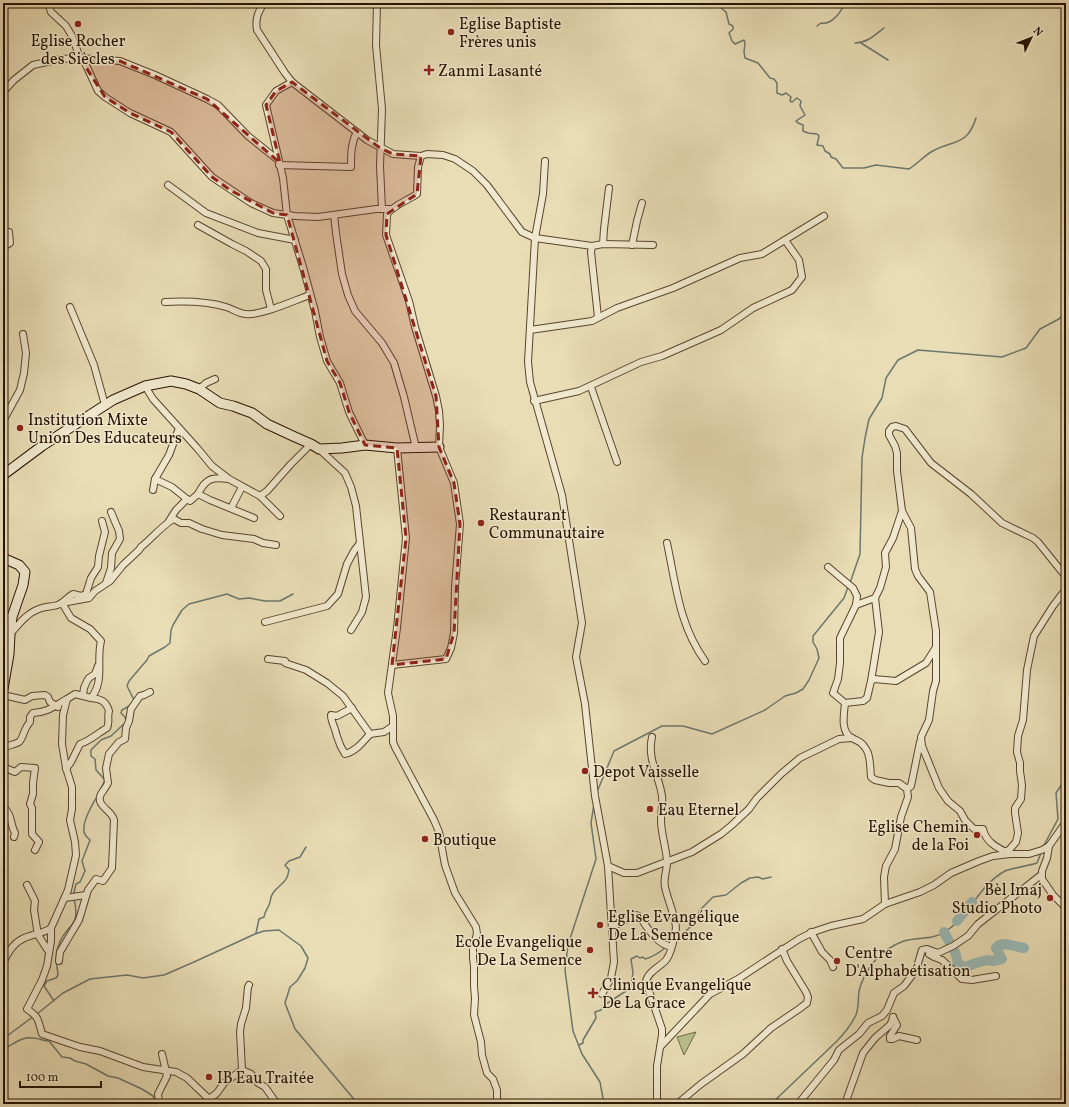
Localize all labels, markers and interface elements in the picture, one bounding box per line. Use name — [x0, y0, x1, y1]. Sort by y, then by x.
place label: Eglise Baptiste Frères unis — [459, 14, 561, 54]
north arrow — [1011, 18, 1051, 58]
marker: Eglise Rocher des Siècles — [73, 19, 83, 29]
text: N — [1029, 24, 1045, 40]
marker: Eglise Baptiste Frères unis — [446, 27, 456, 37]
place label: Eglise Rocher des Siècles — [31, 31, 126, 71]
place label: Zanmi Lasanté — [438, 61, 542, 83]
marker: Zanmi Lasanté — [423, 64, 435, 76]
place label: Institution Mixte Union Des Educateurs — [28, 410, 182, 450]
marker: Institution Mixte Union Des Educateurs — [15, 423, 25, 433]
place label: Restaurant Communautaire — [489, 505, 605, 545]
marker: Restaurant Communautaire — [476, 518, 486, 528]
place label: Depot Vaisselle — [593, 762, 699, 784]
marker: Depot Vaisselle — [580, 766, 590, 776]
place label: Eau Eternel — [658, 800, 739, 822]
marker: Eau Eternel — [645, 804, 655, 814]
place label: Eglise Chemin de la Foi — [868, 817, 969, 857]
place label: Boutique — [433, 830, 496, 852]
marker: Eglise Chemin de la Foi — [972, 830, 982, 840]
marker: Boutique — [420, 834, 430, 844]
place label: Bèl Imaj Studio Photo — [952, 880, 1042, 920]
marker: Bèl Imaj Studio Photo — [1045, 893, 1055, 903]
place label: Eglise Evangélique De La Semence — [608, 907, 739, 947]
marker: Eglise Evangélique De La Semence — [595, 920, 605, 930]
place label: Ecole Evangelique De La Semence — [455, 932, 582, 972]
place label: Centre D'Alphabétisation — [845, 943, 971, 983]
marker: Ecole Evangelique De La Semence — [585, 945, 595, 955]
marker: Centre D'Alphabétisation — [832, 956, 842, 966]
place label: Clinique Evangelique De La Grace — [602, 975, 751, 1015]
marker: Clinique Evangelique De La Grace — [587, 987, 599, 999]
scale bar — [20, 1063, 101, 1089]
place label: IB Eau Traitée — [217, 1068, 314, 1090]
text: 100 m — [26, 1070, 59, 1086]
marker: IB Eau Traitée — [204, 1072, 214, 1082]

